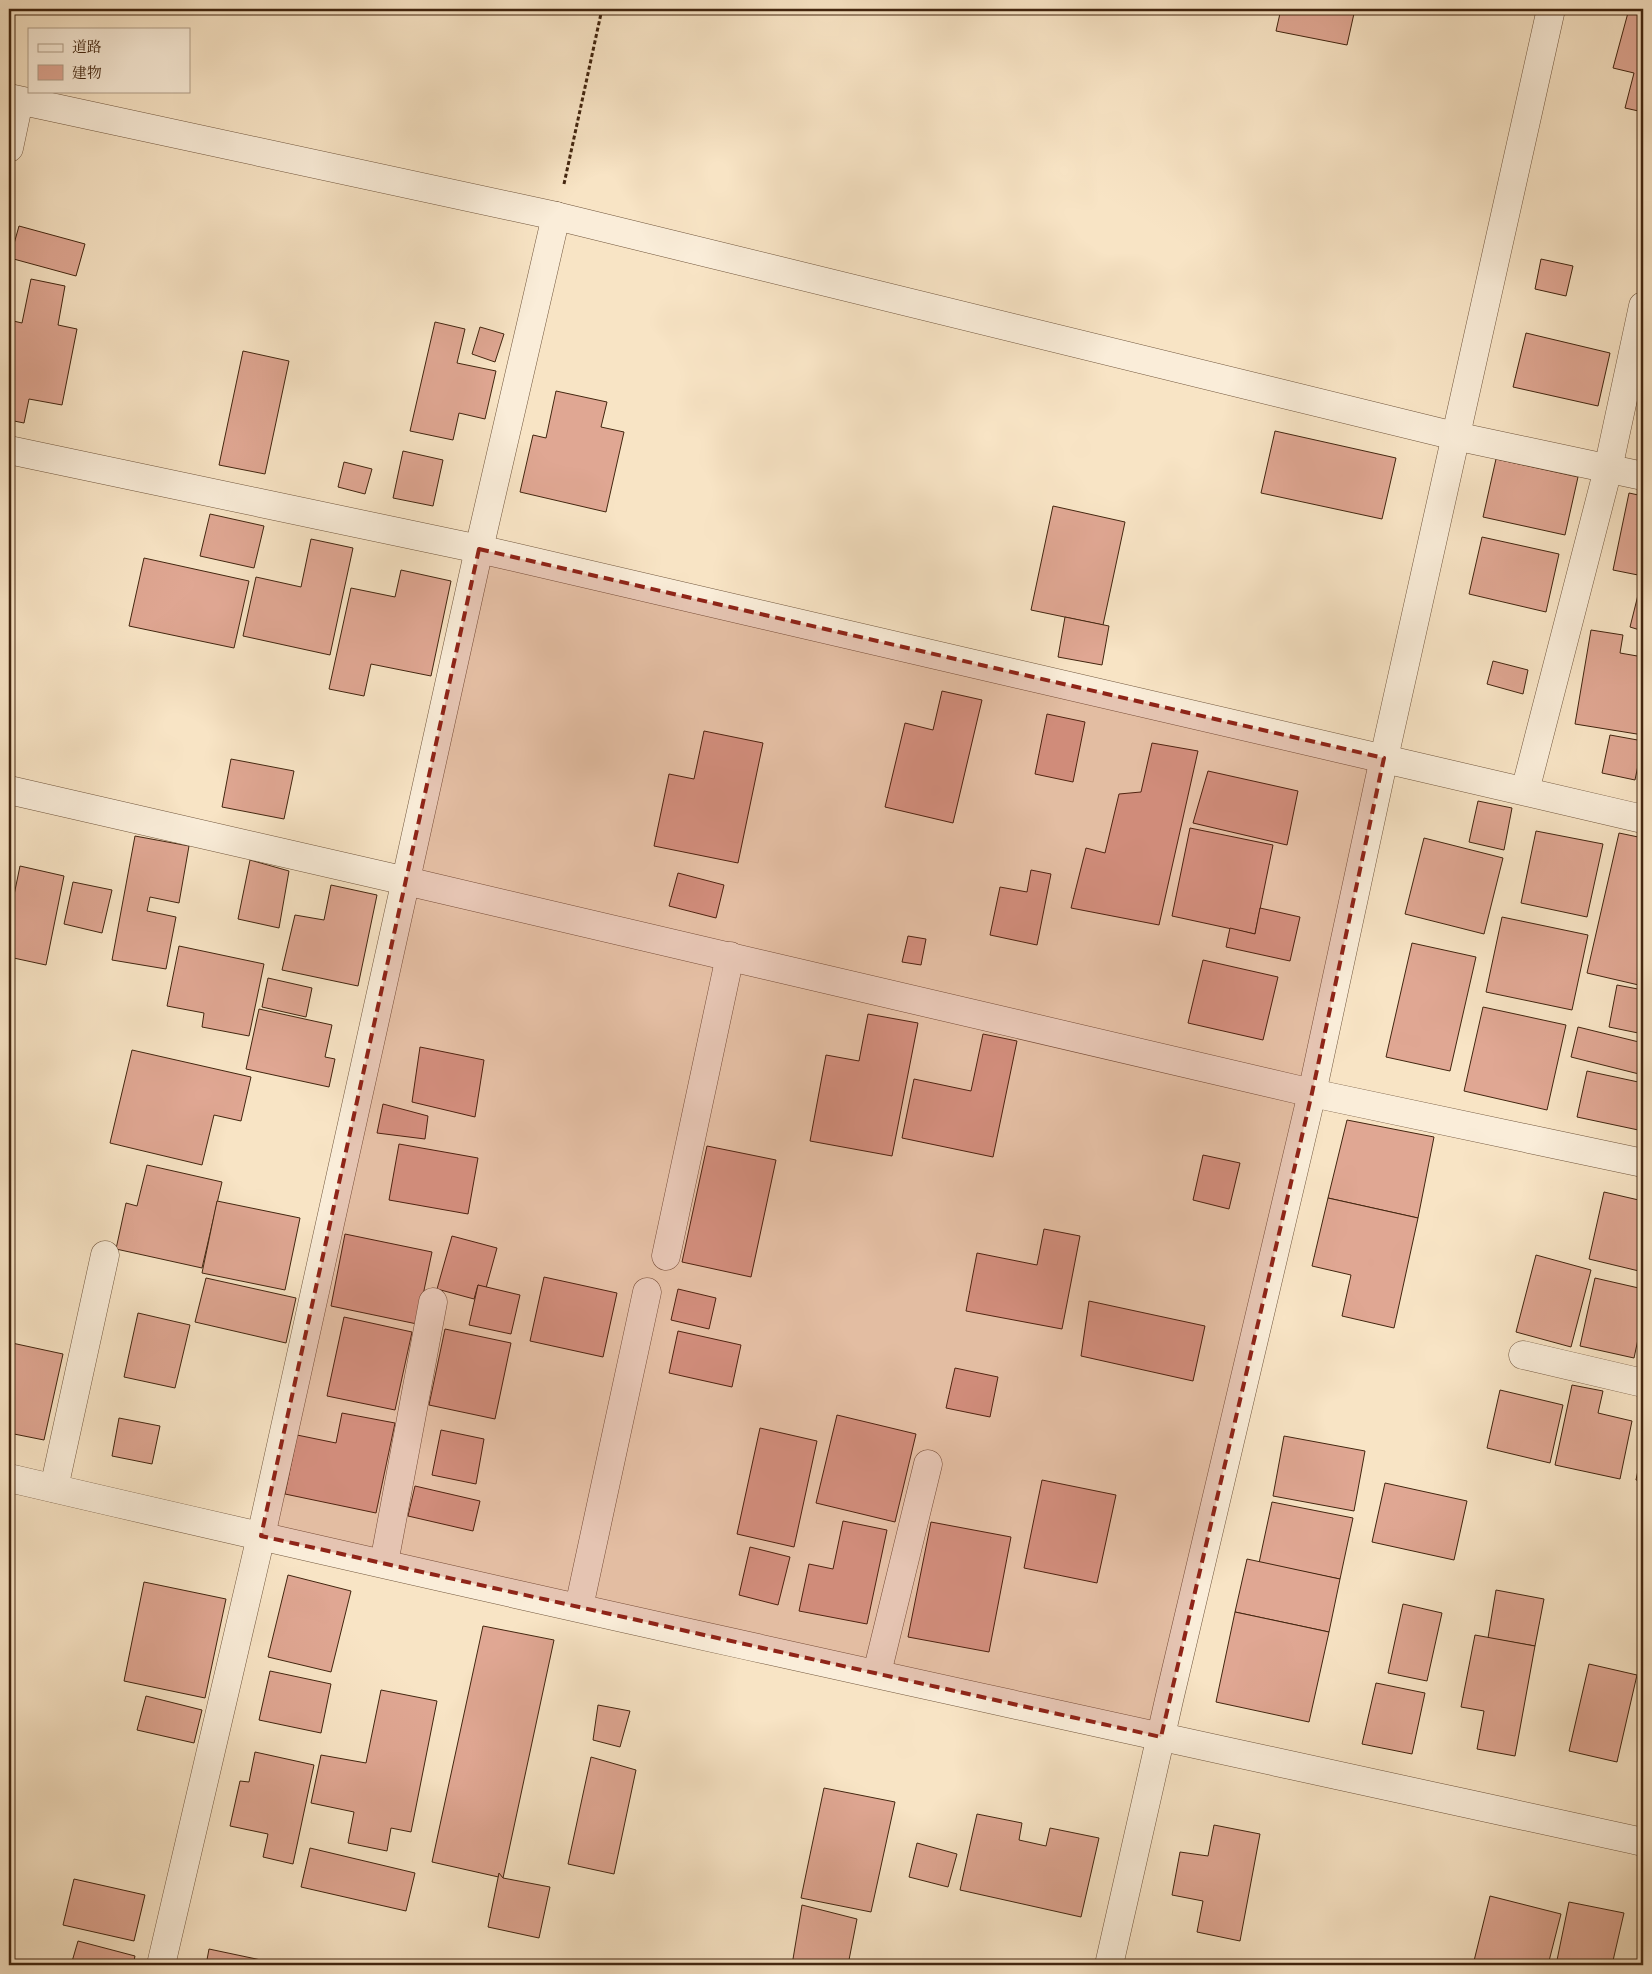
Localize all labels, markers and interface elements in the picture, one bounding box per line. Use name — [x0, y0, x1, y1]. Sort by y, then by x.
legend — [28, 28, 190, 92]
text: 道路 — [72, 38, 102, 57]
text: 建物 — [72, 64, 102, 83]

